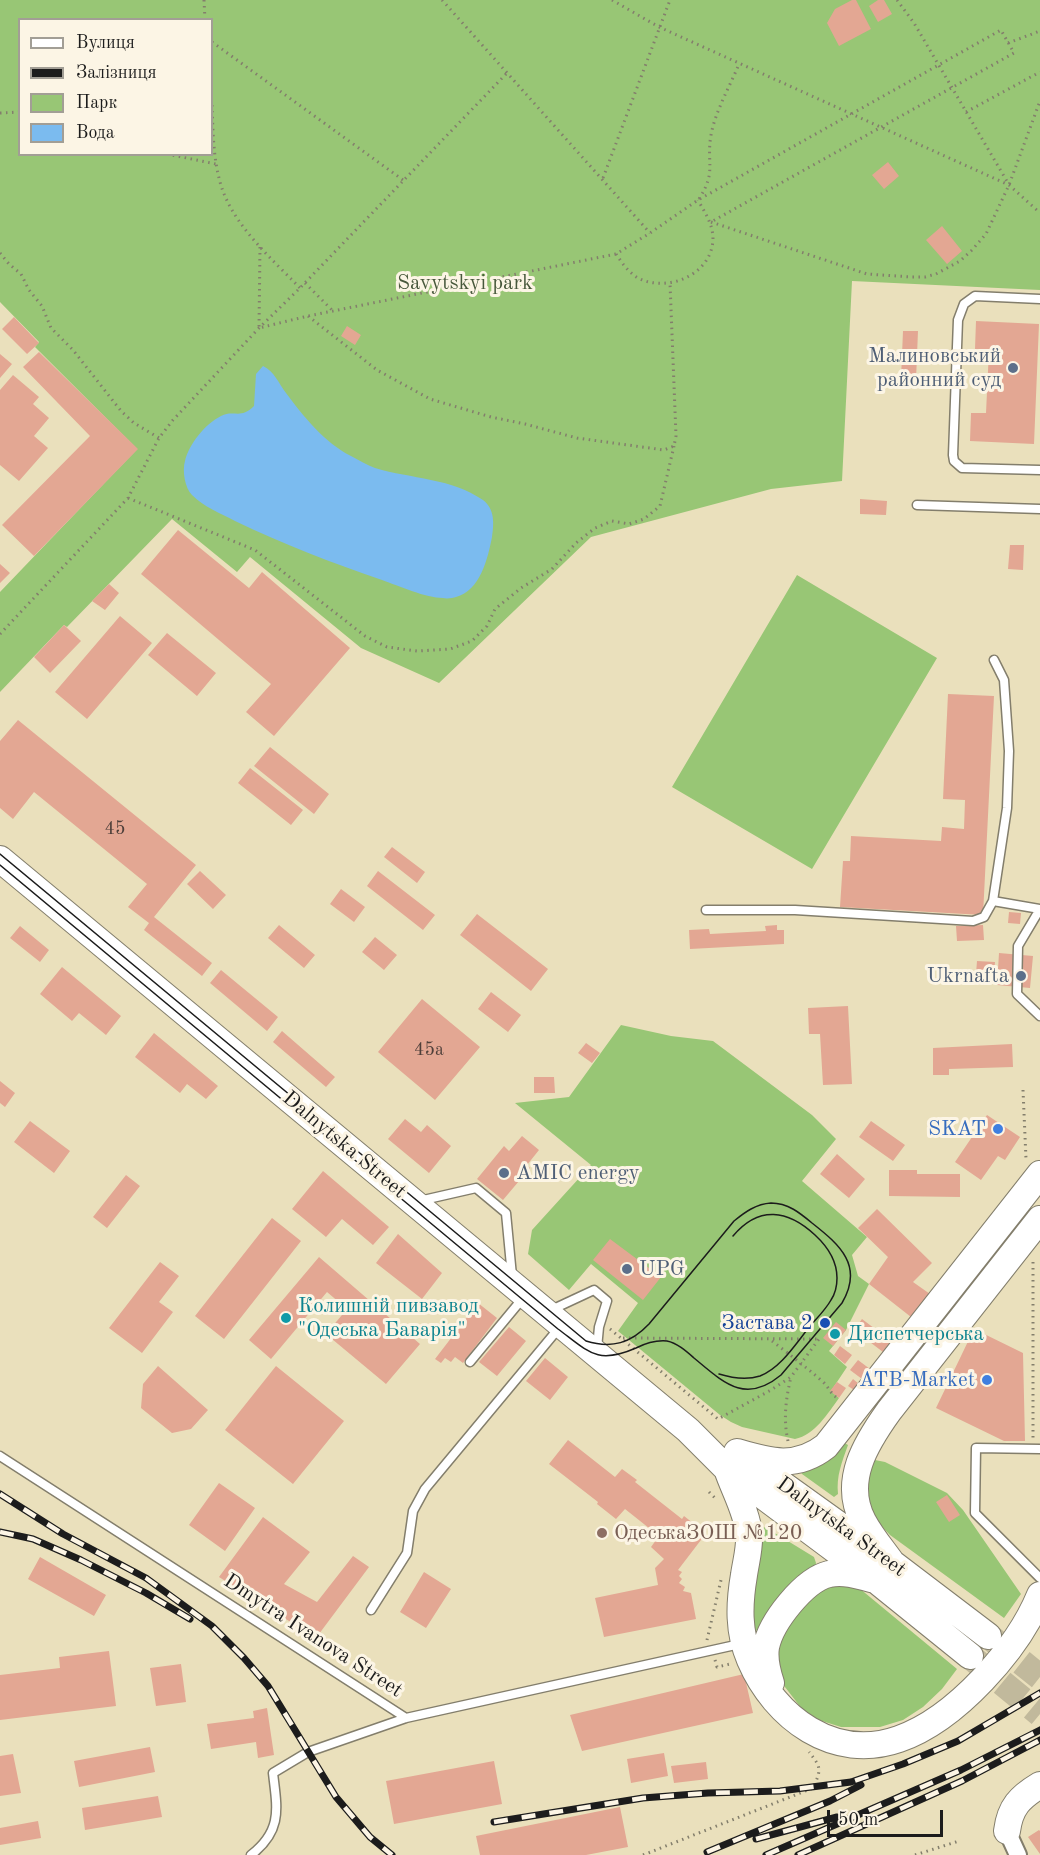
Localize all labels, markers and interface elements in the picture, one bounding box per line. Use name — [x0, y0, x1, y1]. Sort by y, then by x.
legend — [18, 18, 213, 156]
text: Вулиця — [76, 34, 135, 52]
text: Залізниця — [76, 64, 157, 82]
text: Парк — [76, 94, 117, 112]
text: Вода — [76, 124, 115, 142]
park label: Savytskyi park — [397, 270, 533, 296]
place label: Малиновський районний суд — [868, 343, 1001, 393]
marker: Малиновський районний суд — [1006, 361, 1020, 375]
house number: 45 — [105, 818, 125, 840]
place label: Ukrnafta — [927, 963, 1009, 989]
marker: Ukrnafta — [1014, 969, 1028, 983]
house number: 45а — [414, 1039, 444, 1061]
street label: Dalnytska Street — [277, 1086, 411, 1204]
place label: SKAT — [928, 1116, 986, 1142]
marker: SKAT — [991, 1122, 1005, 1136]
place label: AMIC energy — [516, 1160, 640, 1186]
marker: AMIC energy — [497, 1166, 511, 1180]
place label: UPG — [639, 1256, 685, 1282]
marker: UPG — [620, 1262, 634, 1276]
place label: Колишній пивзавод "Одеська Баварія" — [298, 1293, 479, 1343]
place label: Застава 2 — [722, 1310, 813, 1336]
marker: Колишній пивзавод "Одеська Баварія" — [279, 1311, 293, 1325]
marker: Застава 2 — [818, 1316, 832, 1330]
place label: Диспетчерська — [847, 1321, 984, 1347]
marker: Диспетчерська — [828, 1327, 842, 1341]
place label: ATB-Market — [859, 1367, 975, 1393]
marker: ATB-Market — [980, 1373, 994, 1387]
street label: Dalnytska Street — [771, 1471, 911, 1583]
place label: ОдеськаЗОШ №120 — [614, 1520, 802, 1546]
marker: ОдеськаЗОШ №120 — [595, 1526, 609, 1540]
street label: Dmytra Ivanova Street — [219, 1569, 407, 1703]
scale bar — [830, 1798, 946, 1836]
text: 50 m — [838, 1811, 878, 1829]

